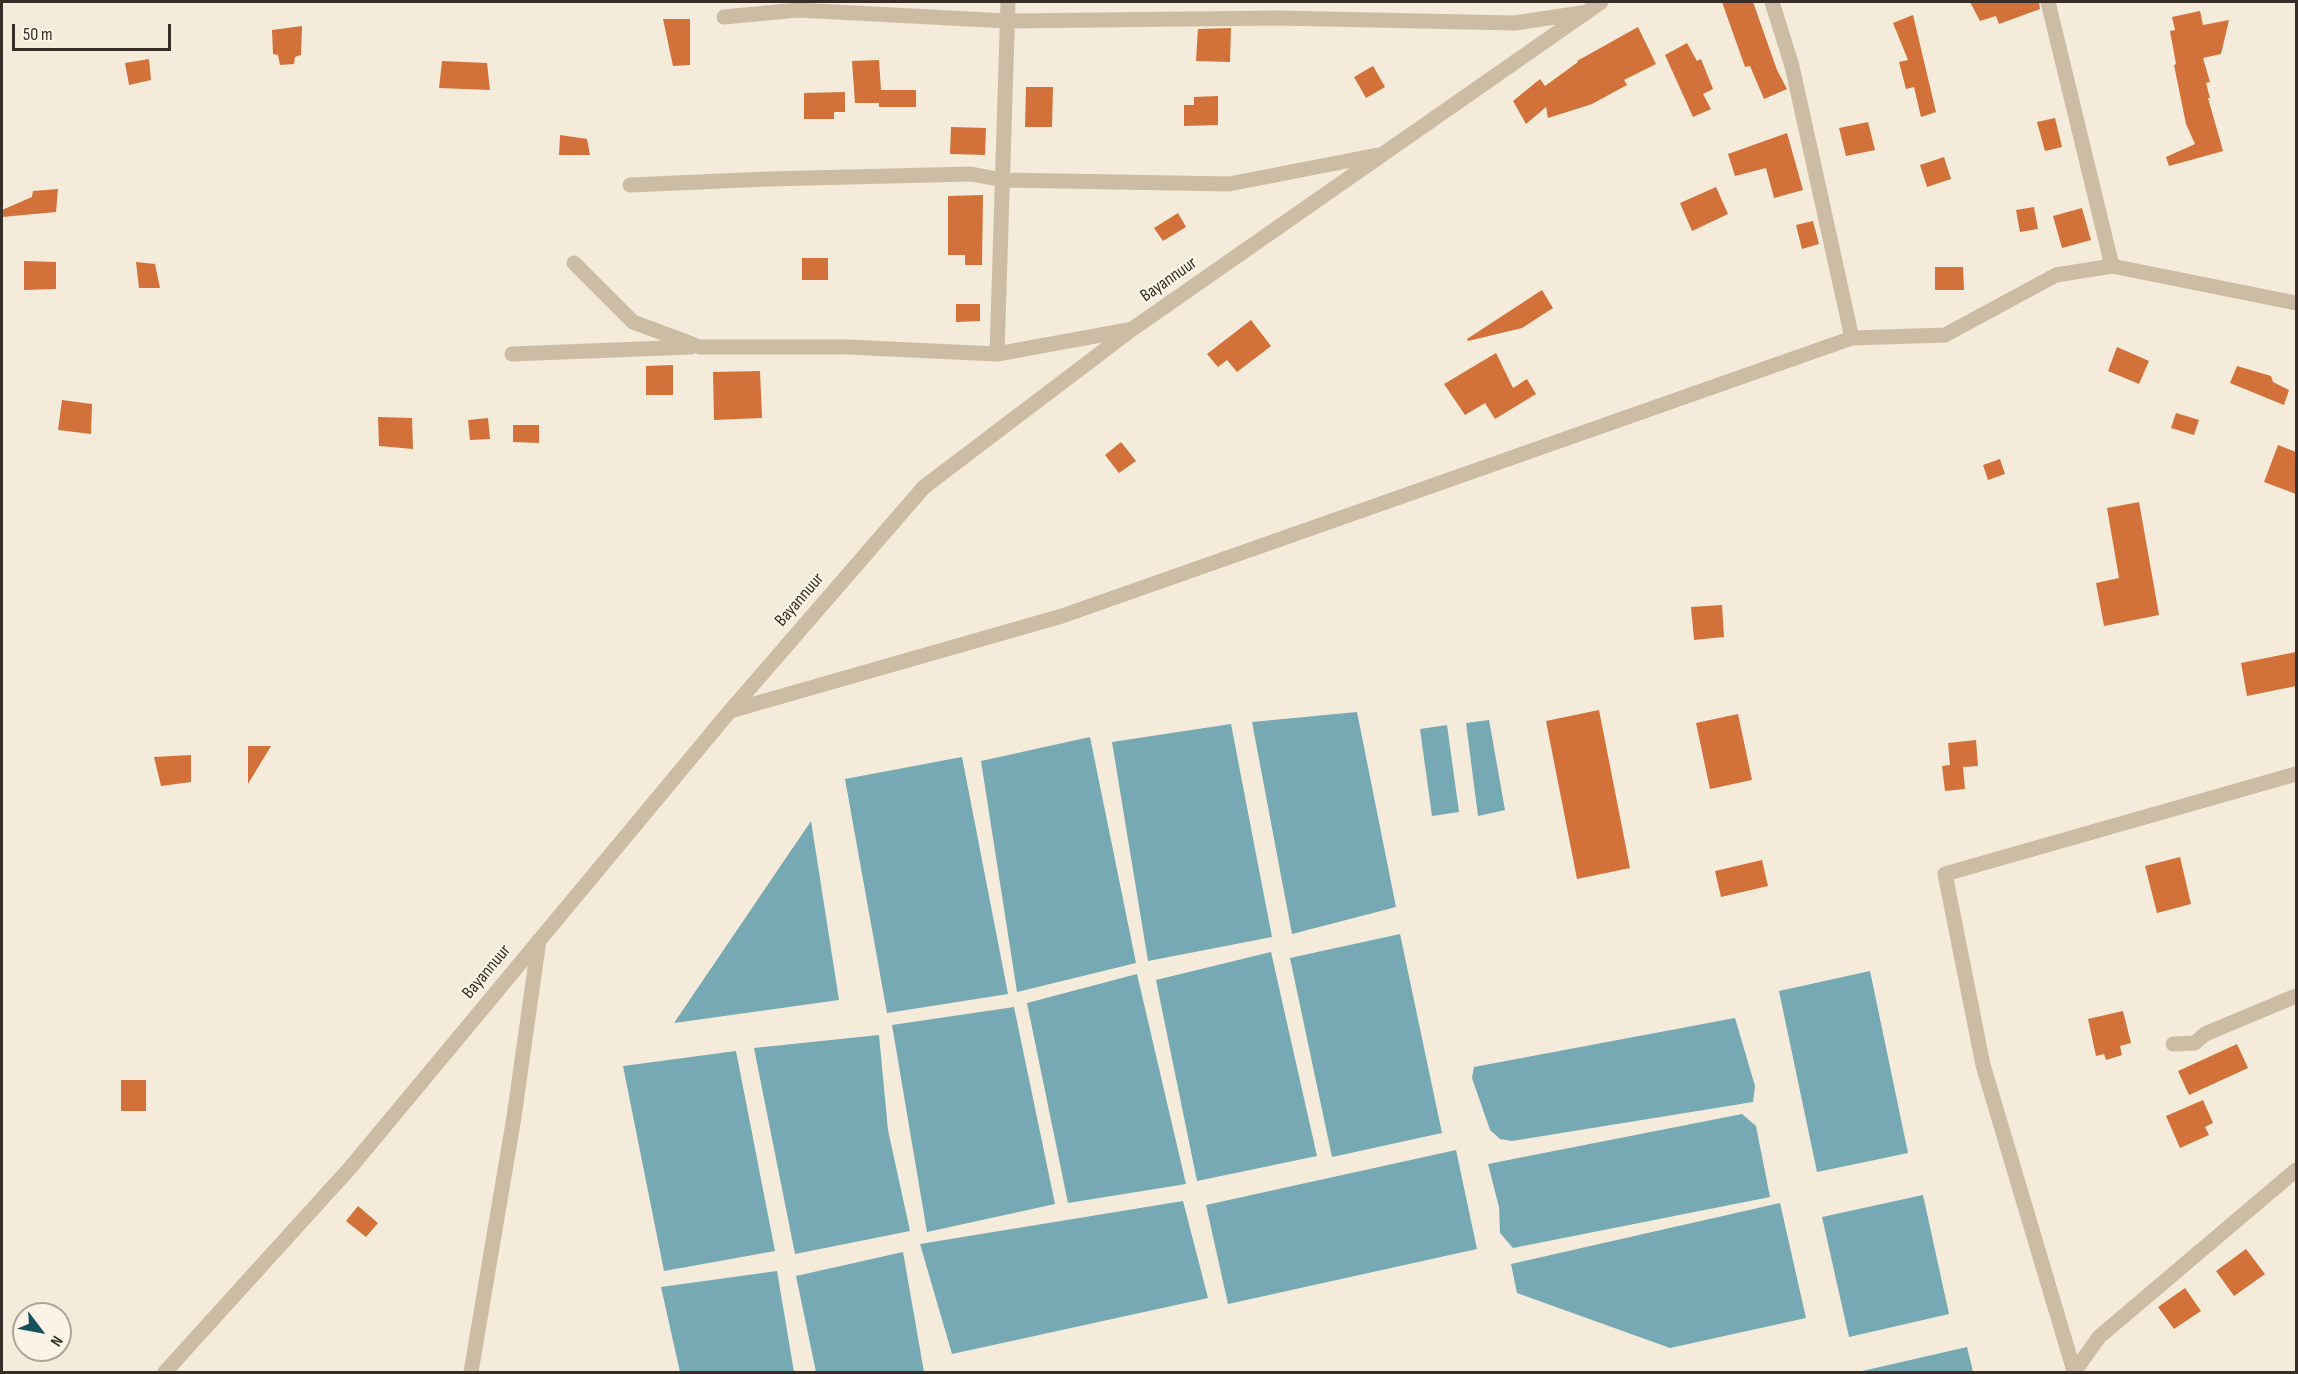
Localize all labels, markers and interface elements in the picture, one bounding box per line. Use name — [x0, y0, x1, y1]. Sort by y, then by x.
scale bar — [15, 12, 174, 50]
text: 50 m — [23, 24, 53, 45]
street label: Bayannuur — [1137, 253, 1201, 307]
street label: Bayannuur — [771, 569, 829, 631]
street label: Bayannuur — [458, 941, 516, 1003]
north arrow — [12, 1302, 72, 1362]
text: N — [46, 1332, 66, 1349]

